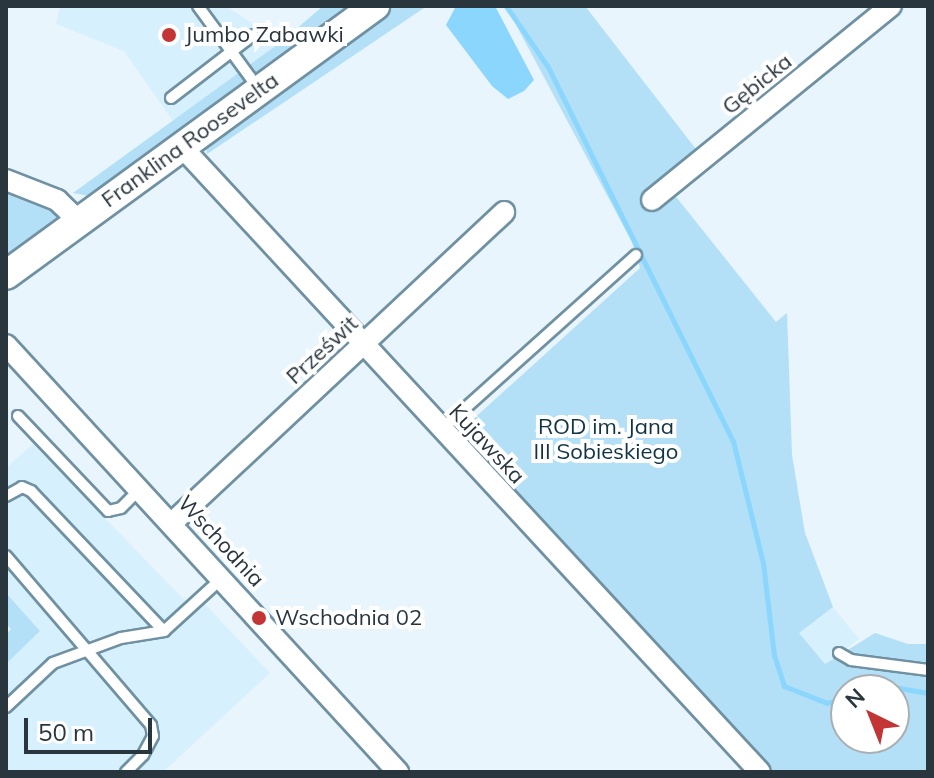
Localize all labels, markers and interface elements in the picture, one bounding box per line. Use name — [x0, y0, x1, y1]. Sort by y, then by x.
place label: Jumbo Zabawki — [185, 22, 344, 48]
marker: Jumbo Zabawki — [160, 26, 178, 44]
street label: Gębicka — [717, 48, 797, 120]
street label: Franklina Roosevelta — [96, 67, 284, 213]
street label: Prześwit — [281, 310, 363, 390]
street label: Kujawska — [444, 399, 530, 489]
park label: ROD im. Jana III Sobieskiego — [534, 413, 678, 464]
street label: Wschodnia — [172, 490, 270, 592]
place label: Wschodnia 02 — [275, 605, 422, 631]
marker: Wschodnia 02 — [250, 609, 268, 627]
north arrow — [830, 674, 910, 754]
text: N — [839, 682, 871, 714]
scale bar — [28, 702, 156, 752]
text: 50 m — [38, 717, 94, 747]

